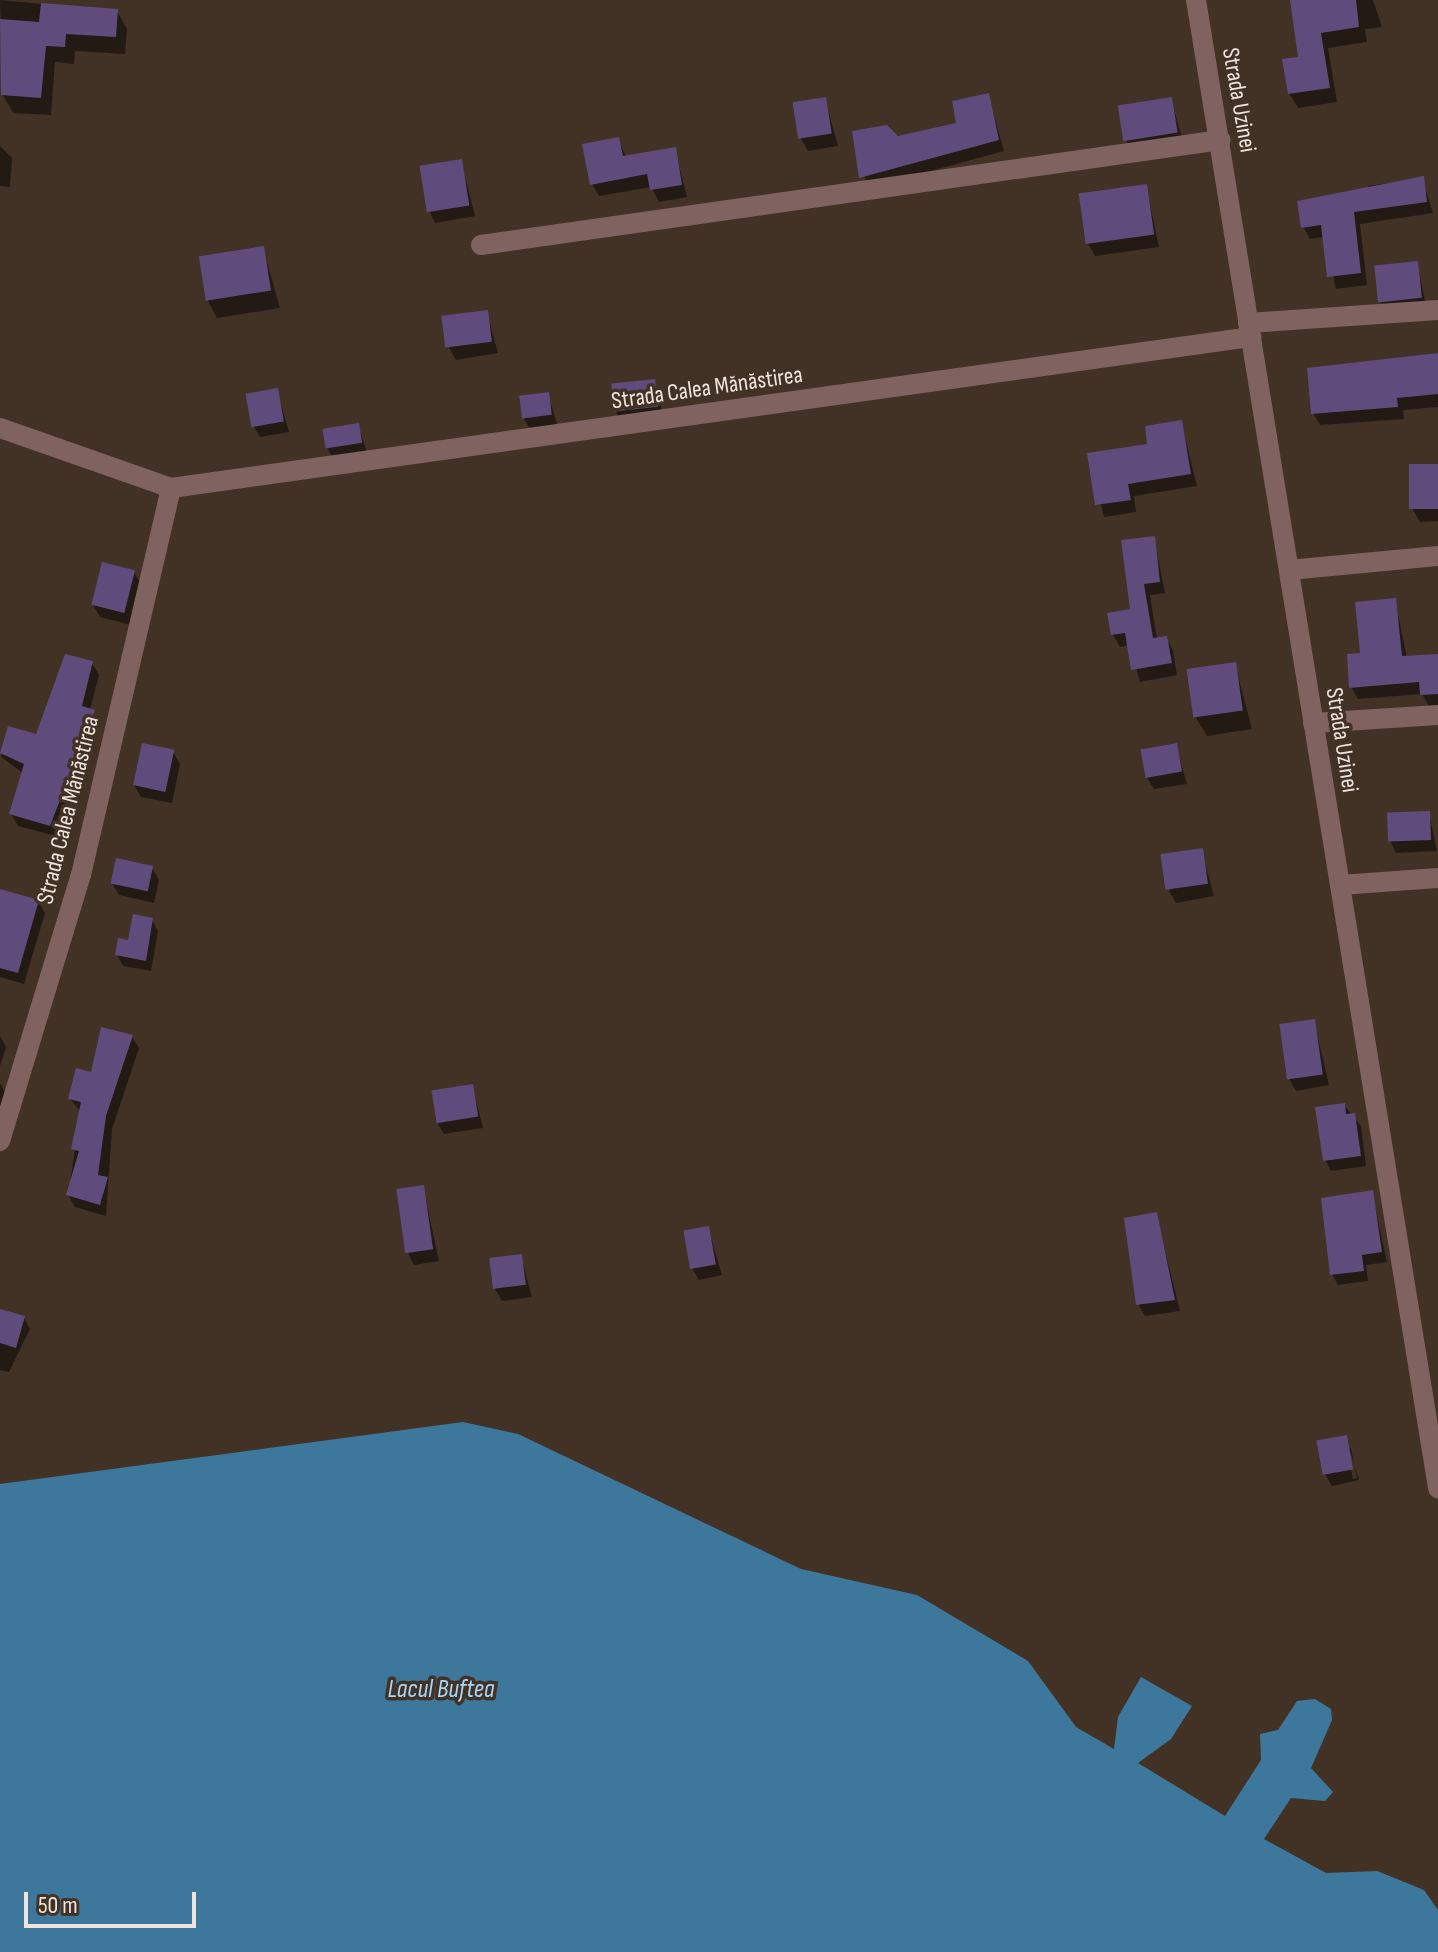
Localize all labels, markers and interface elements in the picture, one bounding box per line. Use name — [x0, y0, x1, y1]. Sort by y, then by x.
street label: Strada Uzinei — [1216, 45, 1262, 155]
street label: Strada Calea Mănăstirea — [610, 360, 804, 416]
street label: Strada Uzinei — [1320, 686, 1364, 794]
street label: Strada Calea Mănăstirea — [31, 713, 105, 907]
water label: Lacul Buftea — [388, 1674, 494, 1706]
scale bar — [28, 1876, 200, 1926]
text: 50 m — [38, 1891, 78, 1920]

